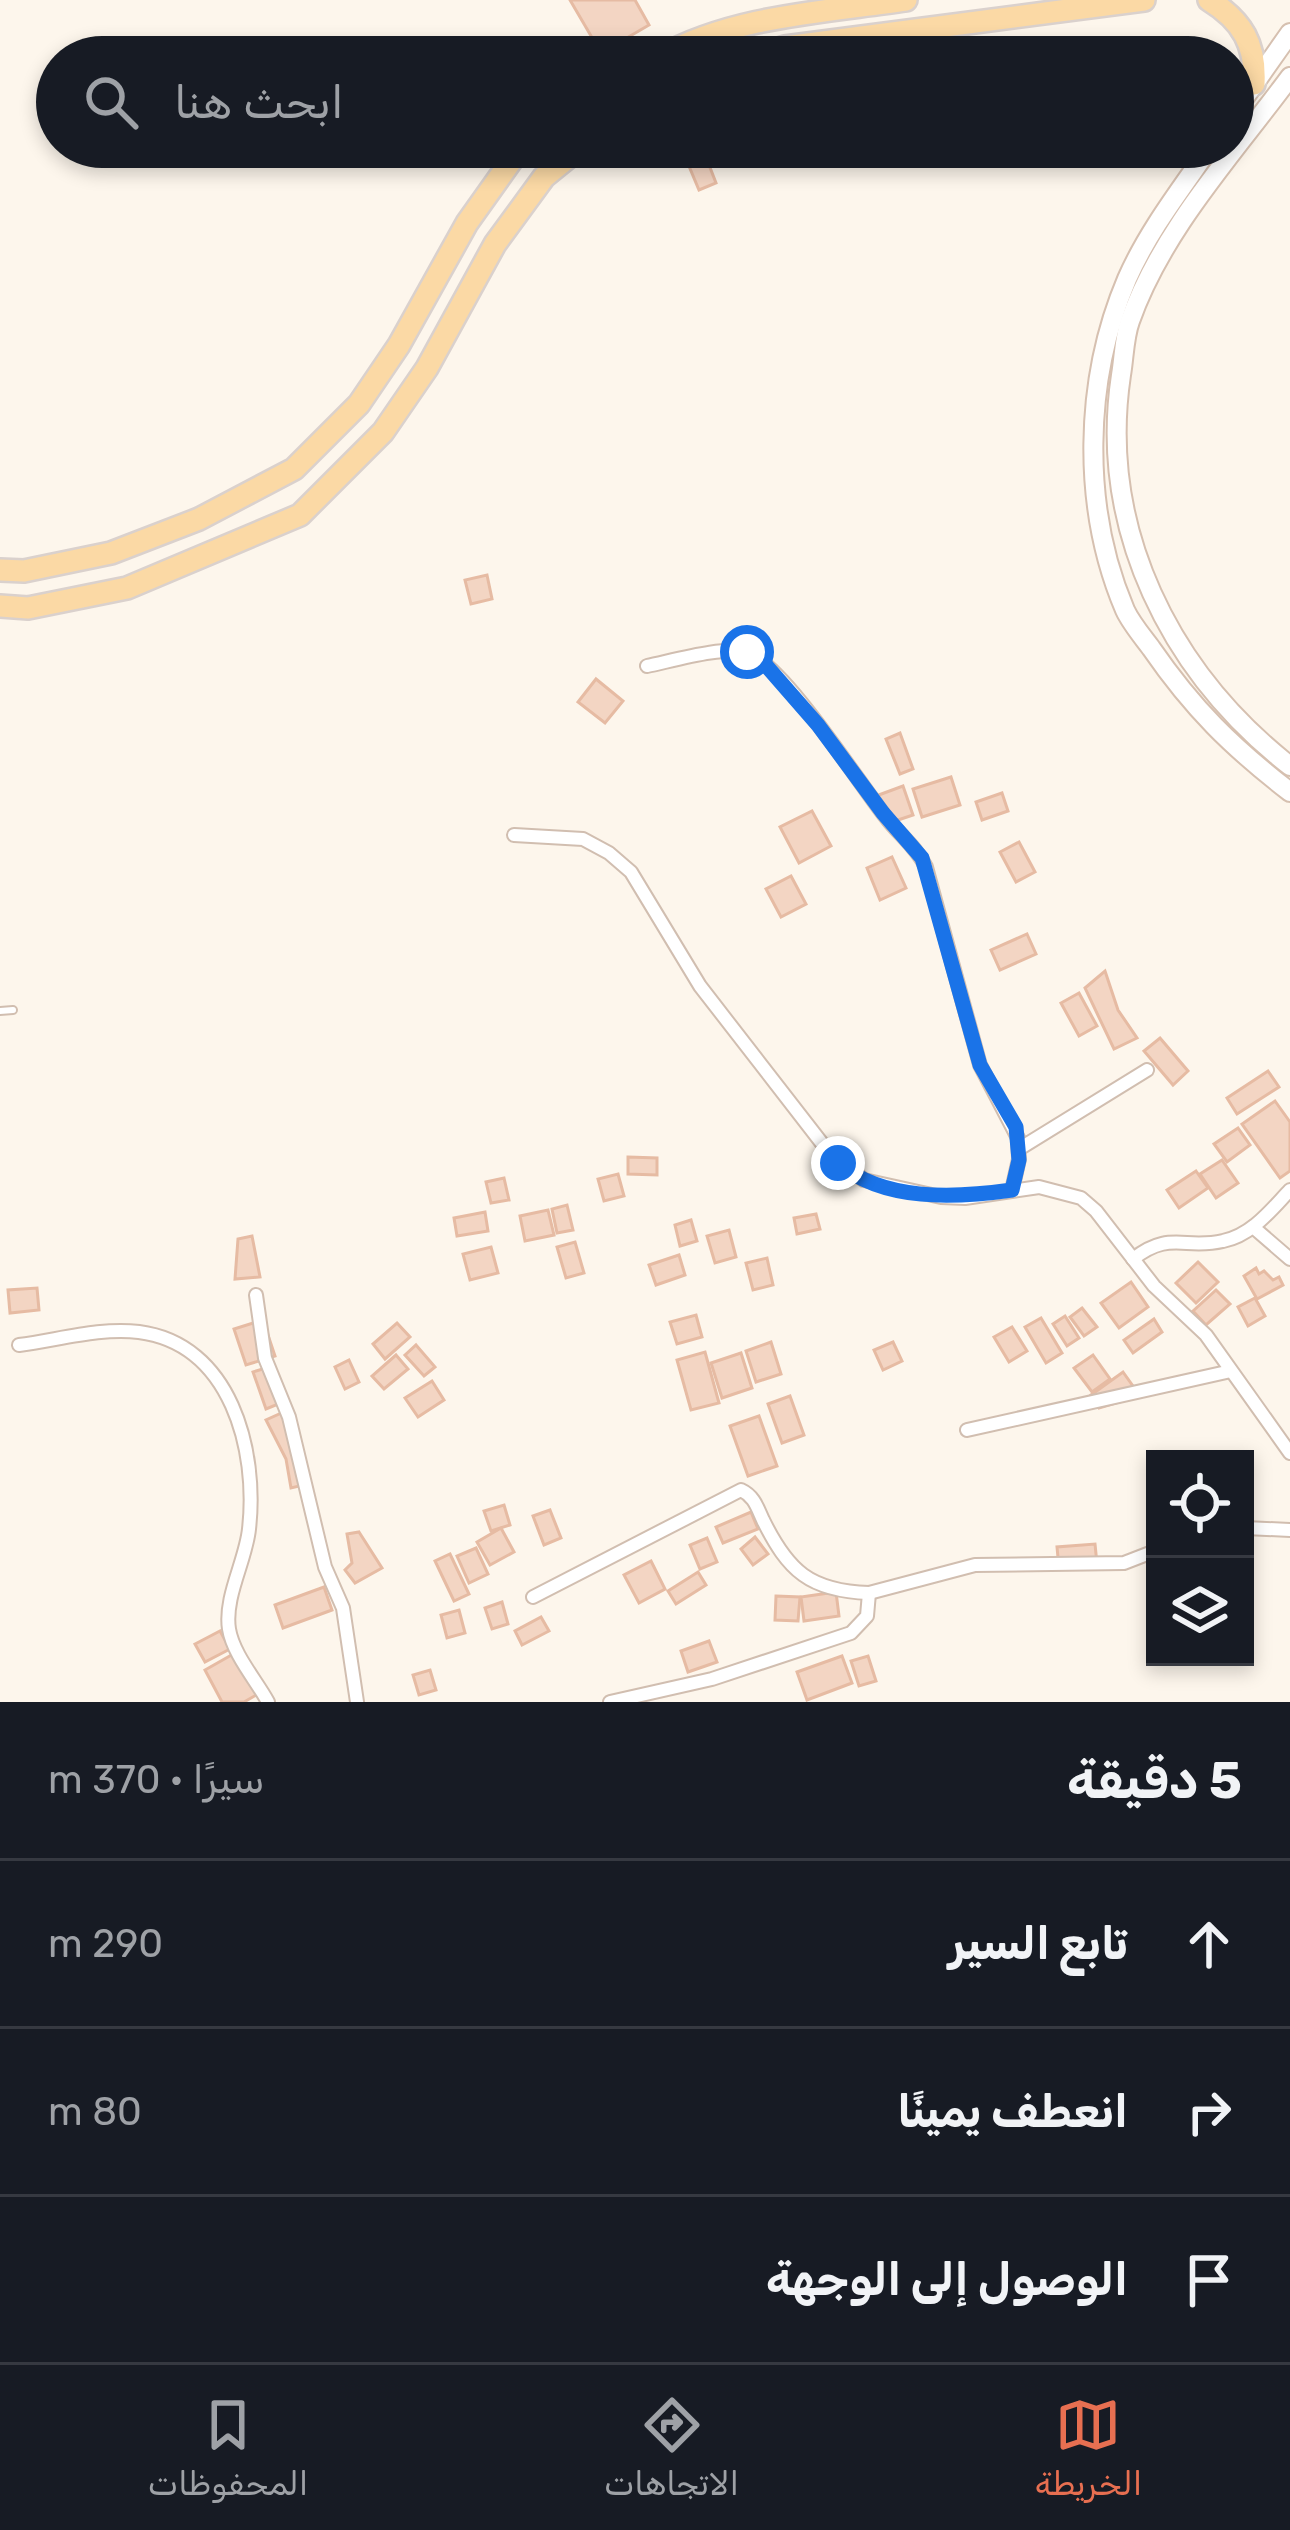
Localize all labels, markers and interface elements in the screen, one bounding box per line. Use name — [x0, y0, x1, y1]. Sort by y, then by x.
search box — [36, 36, 1254, 168]
icon: search — [78, 69, 144, 135]
text: ابحث هنا — [174, 76, 344, 129]
route start — [720, 625, 774, 679]
route end — [811, 1136, 865, 1190]
map controls — [1146, 1450, 1254, 1666]
button: locate — [1146, 1450, 1254, 1558]
button: layers — [1146, 1558, 1254, 1666]
text: 5 دقيقة — [1067, 1750, 1242, 1811]
text: سيرًا · 370 m — [48, 1757, 265, 1803]
icon: ahead — [1176, 1911, 1242, 1977]
text: تابع السير — [948, 1917, 1128, 1970]
text: 290 m — [48, 1921, 163, 1967]
icon: right — [1176, 2079, 1242, 2145]
text: انعطف يمينًا — [897, 2085, 1128, 2138]
text: 80 m — [48, 2089, 142, 2135]
icon: arrive — [1176, 2247, 1242, 2313]
text: الوصول إلى الوجهة — [766, 2253, 1128, 2306]
tab: المحفوظات — [148, 2392, 308, 2503]
tab: الاتجاهات — [604, 2392, 739, 2503]
tab: الخريطة — [1035, 2392, 1142, 2503]

